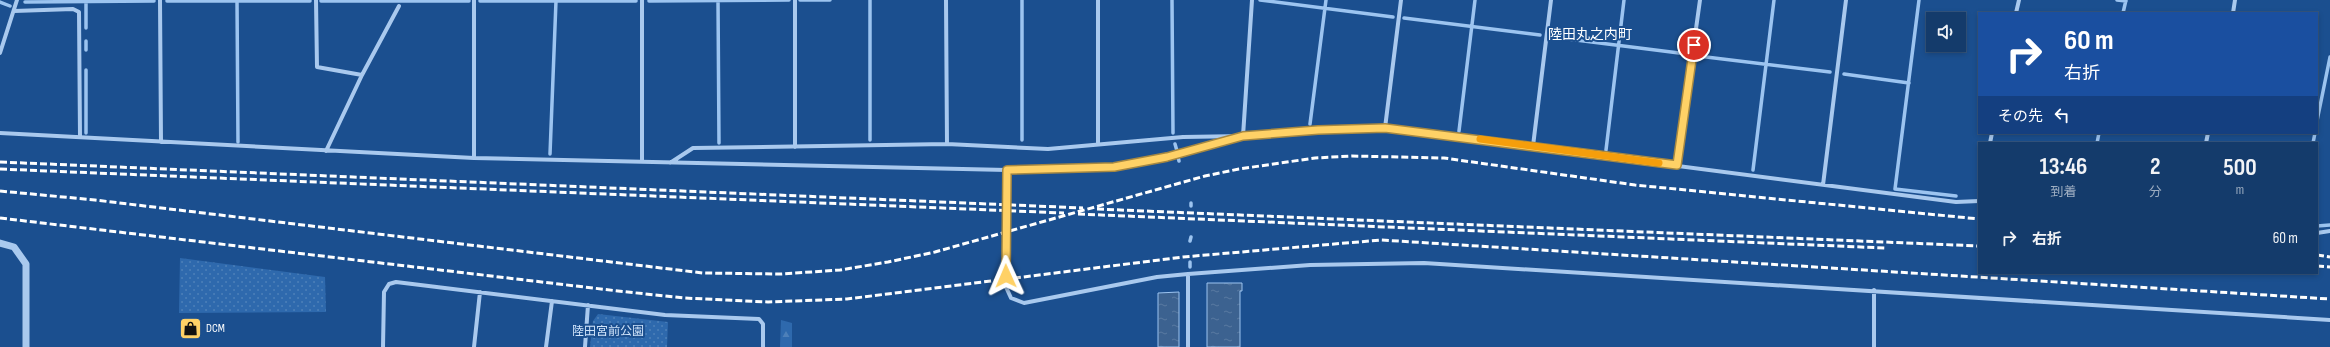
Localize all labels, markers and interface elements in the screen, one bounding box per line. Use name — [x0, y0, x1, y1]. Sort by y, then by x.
map controls — [1926, 12, 1966, 52]
button: sound — [1926, 12, 1966, 52]
text: 60 m — [2064, 24, 2113, 57]
district label: 陸田丸之内町 — [1548, 26, 1632, 43]
pin — [1677, 28, 1711, 62]
icon: right — [1998, 28, 2050, 80]
icon: arrive — [1683, 34, 1705, 56]
text: 右折 — [2064, 63, 2100, 84]
icon: left — [2051, 104, 2073, 126]
text: その先 — [1998, 107, 2043, 126]
text: 13:46 — [2039, 152, 2087, 181]
text: 2 — [2150, 152, 2161, 181]
text: 500 — [2223, 153, 2257, 182]
text: m — [2236, 182, 2244, 198]
text: 到着 — [2050, 184, 2076, 200]
text: 分 — [2149, 184, 2162, 200]
icon: right — [1998, 227, 2020, 249]
text: 60 m — [2273, 229, 2298, 248]
text: 右折 — [2032, 230, 2062, 249]
position arrow — [985, 255, 1027, 297]
shop icon: DCM — [177, 315, 203, 341]
place label: DCM — [206, 321, 225, 336]
park label: 陸田宮前公園 — [572, 324, 644, 339]

